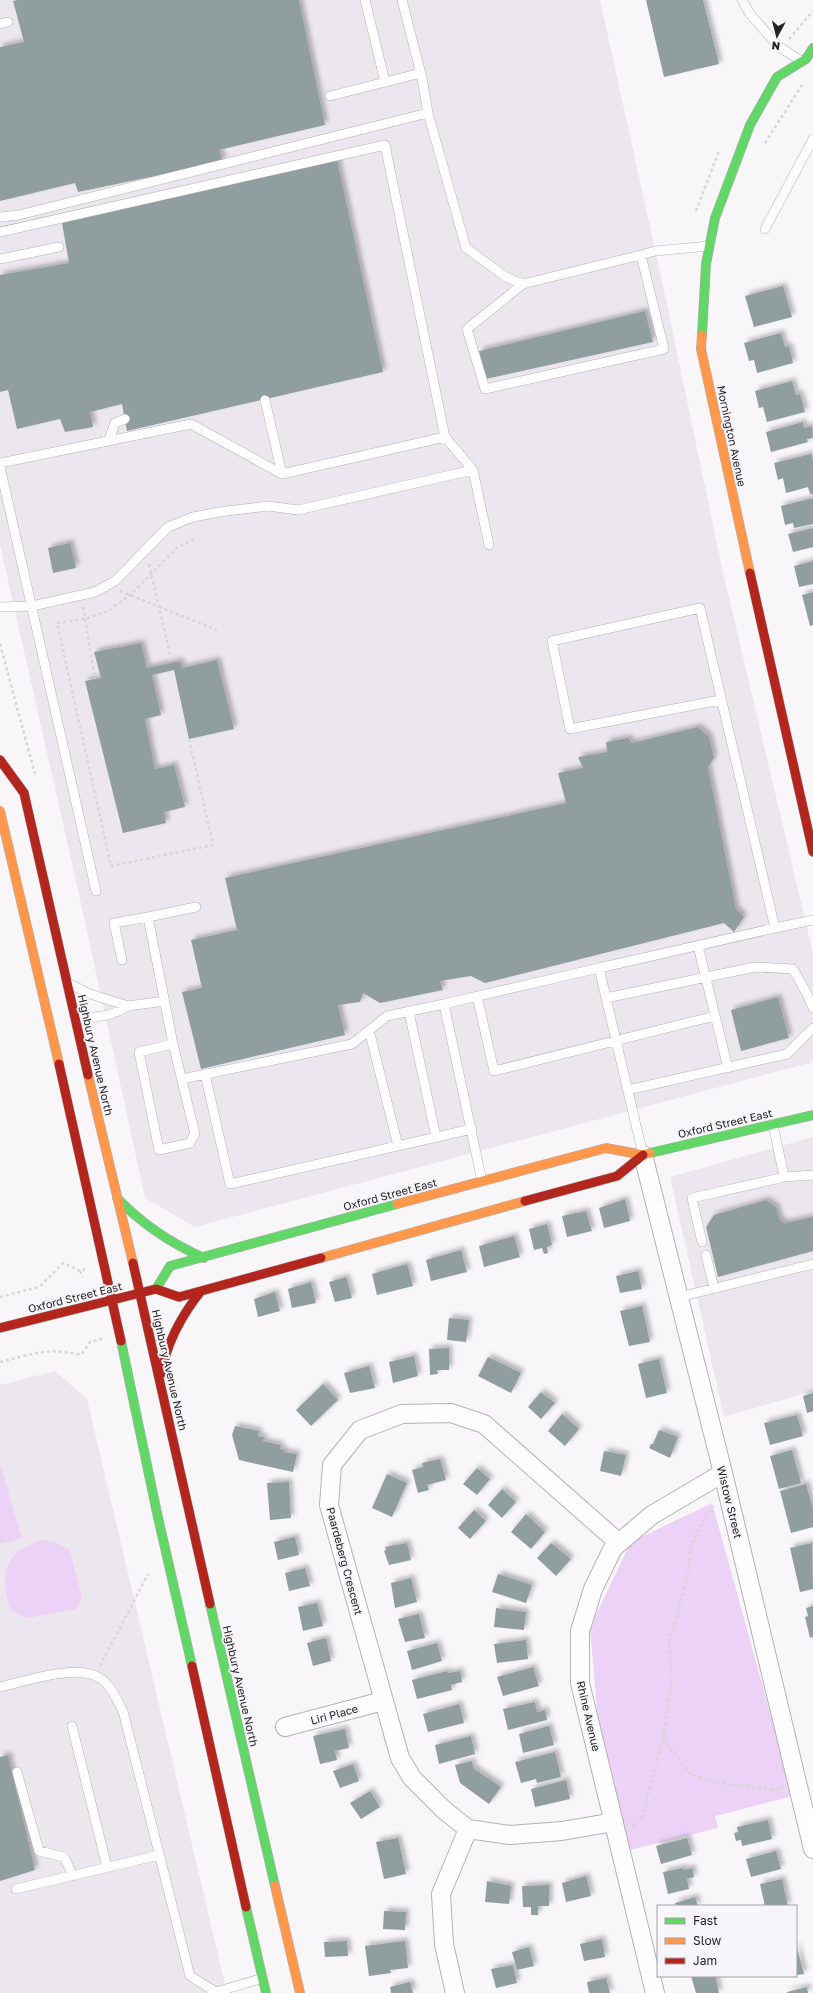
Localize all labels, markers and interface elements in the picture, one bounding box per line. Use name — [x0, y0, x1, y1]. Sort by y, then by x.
north arrow — [757, 16, 797, 56]
text: N — [771, 39, 781, 53]
street label: Mornington Avenue — [715, 384, 749, 488]
street label: Highbury Avenue North — [76, 993, 116, 1117]
street label: Oxford Street East — [676, 1106, 774, 1140]
street label: Oxford Street East — [342, 1175, 438, 1213]
street label: Oxford Street East — [27, 1279, 123, 1315]
street label: Highbury Avenue North — [150, 1308, 190, 1432]
street label: Wistow Street — [715, 1464, 745, 1540]
street label: Paardeberg Crescent — [324, 1506, 366, 1616]
street label: Highbury Avenue North — [221, 1624, 261, 1748]
street label: Rhine Avenue — [575, 1679, 603, 1753]
street label: Liri Place — [309, 1701, 359, 1727]
legend — [657, 1905, 797, 1977]
text: Fast — [693, 1913, 718, 1928]
text: Slow — [693, 1933, 721, 1948]
text: Jam — [693, 1953, 717, 1968]

